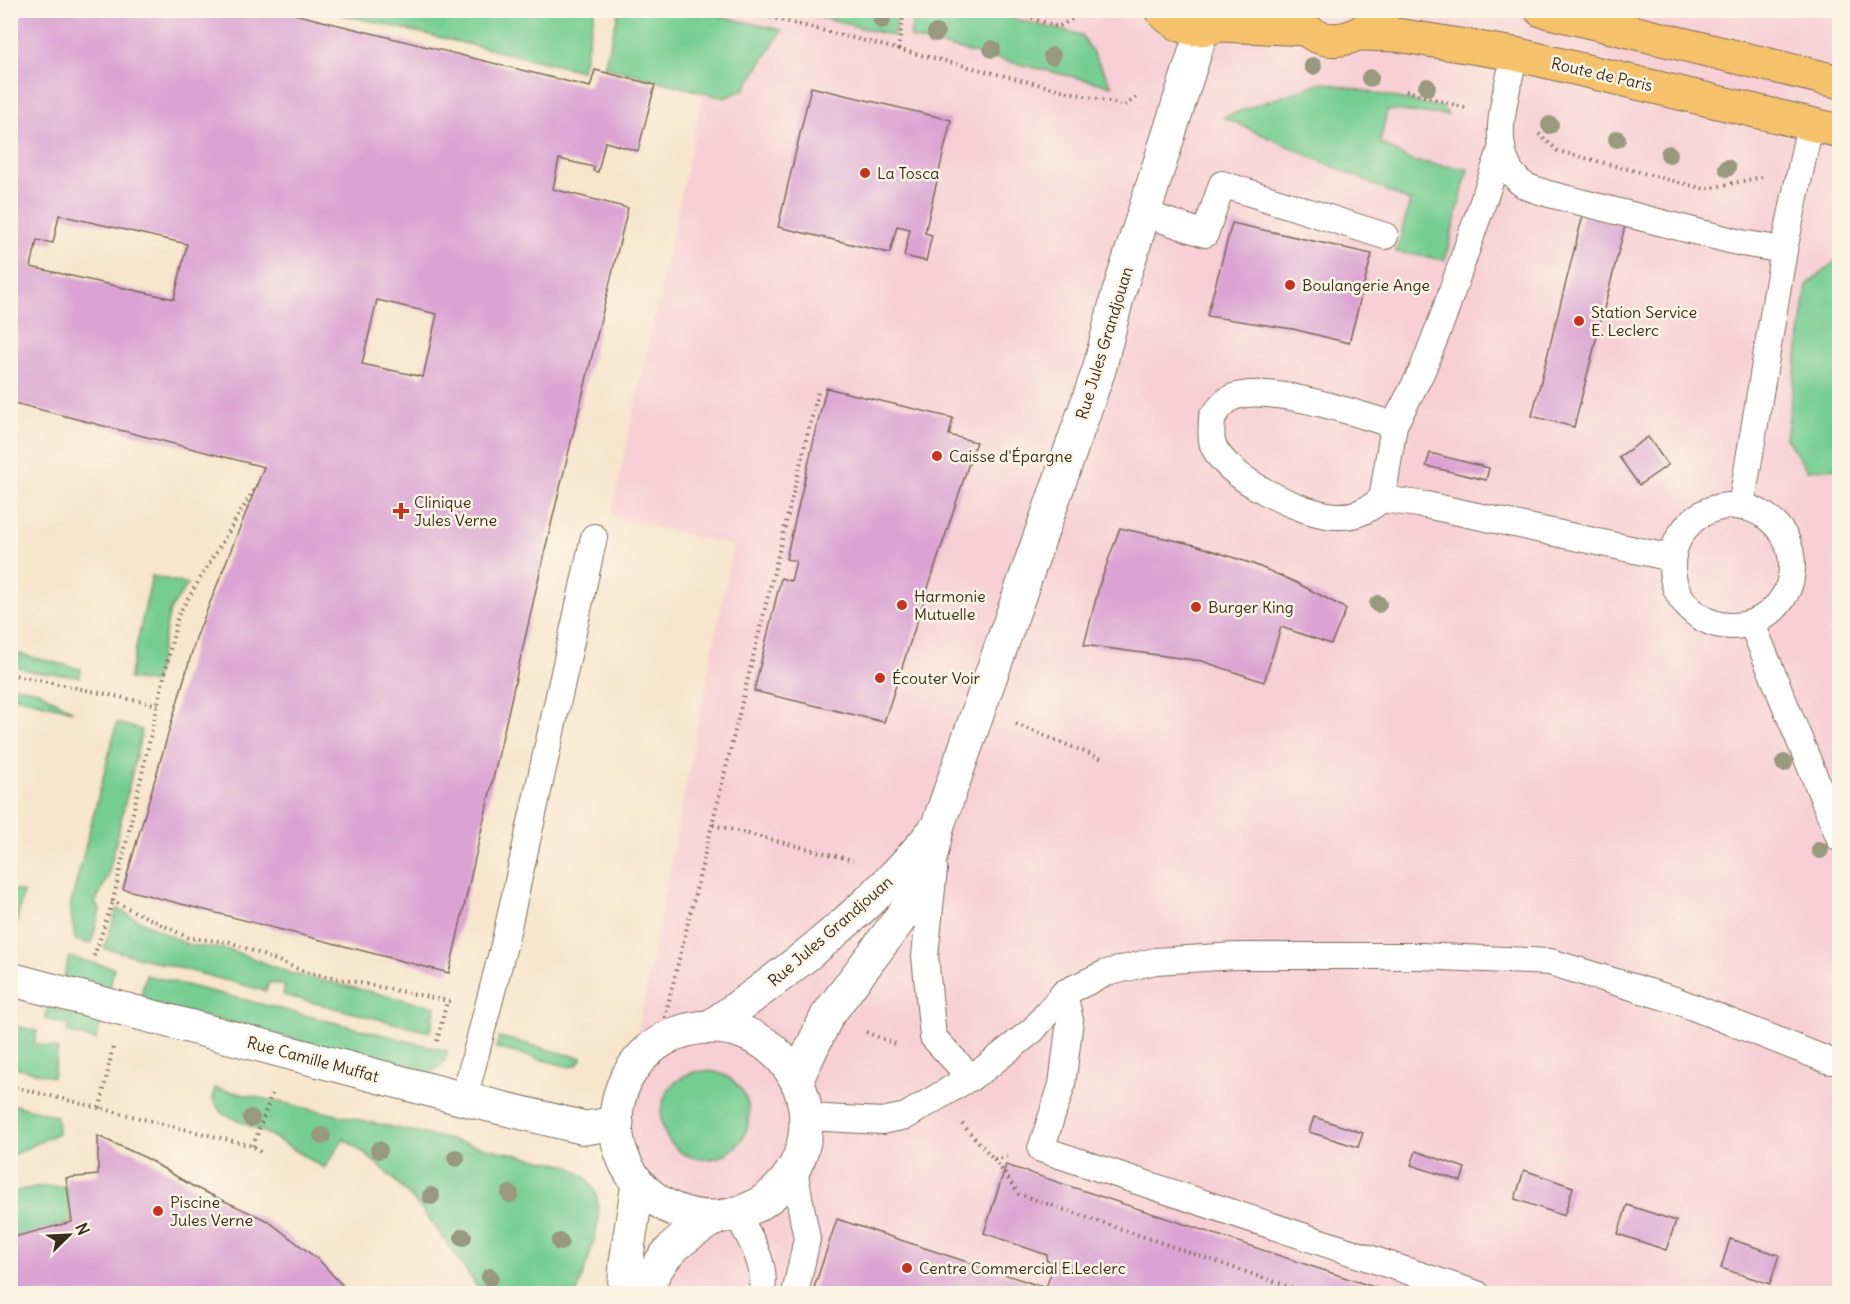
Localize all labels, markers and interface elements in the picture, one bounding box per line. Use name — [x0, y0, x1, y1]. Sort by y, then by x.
street label: Route de Paris — [1549, 53, 1655, 95]
place label: La Tosca — [877, 163, 939, 183]
marker: La Tosca — [858, 166, 872, 180]
street label: Rue Jules Grandjouan — [1071, 264, 1137, 422]
place label: Boulangerie Ange — [1302, 275, 1430, 295]
marker: Boulangerie Ange — [1283, 278, 1297, 292]
place label: Station Service E. Leclerc — [1591, 302, 1697, 340]
marker: Station Service E. Leclerc — [1572, 314, 1586, 328]
place label: Caisse d'Épargne — [949, 446, 1072, 466]
marker: Caisse d'Épargne — [930, 449, 944, 463]
place label: Clinique Jules Verne — [414, 492, 497, 530]
marker: Clinique Jules Verne — [392, 502, 410, 520]
place label: Harmonie Mutuelle — [914, 586, 986, 624]
place label: Burger King — [1208, 597, 1294, 617]
marker: Harmonie Mutuelle — [895, 598, 909, 612]
marker: Burger King — [1189, 600, 1203, 614]
place label: Écouter Voir — [892, 668, 981, 688]
marker: Écouter Voir — [873, 671, 887, 685]
street label: Rue Jules Grandjouan — [764, 871, 896, 991]
street label: Rue Camille Muffat — [245, 1032, 382, 1086]
place label: Piscine Jules Verne — [170, 1192, 253, 1230]
marker: Piscine Jules Verne — [151, 1204, 165, 1218]
north arrow — [39, 1205, 99, 1265]
text: N — [71, 1220, 94, 1238]
place label: Centre Commercial E.Leclerc — [919, 1258, 1126, 1278]
marker: Centre Commercial E.Leclerc — [900, 1261, 914, 1275]

